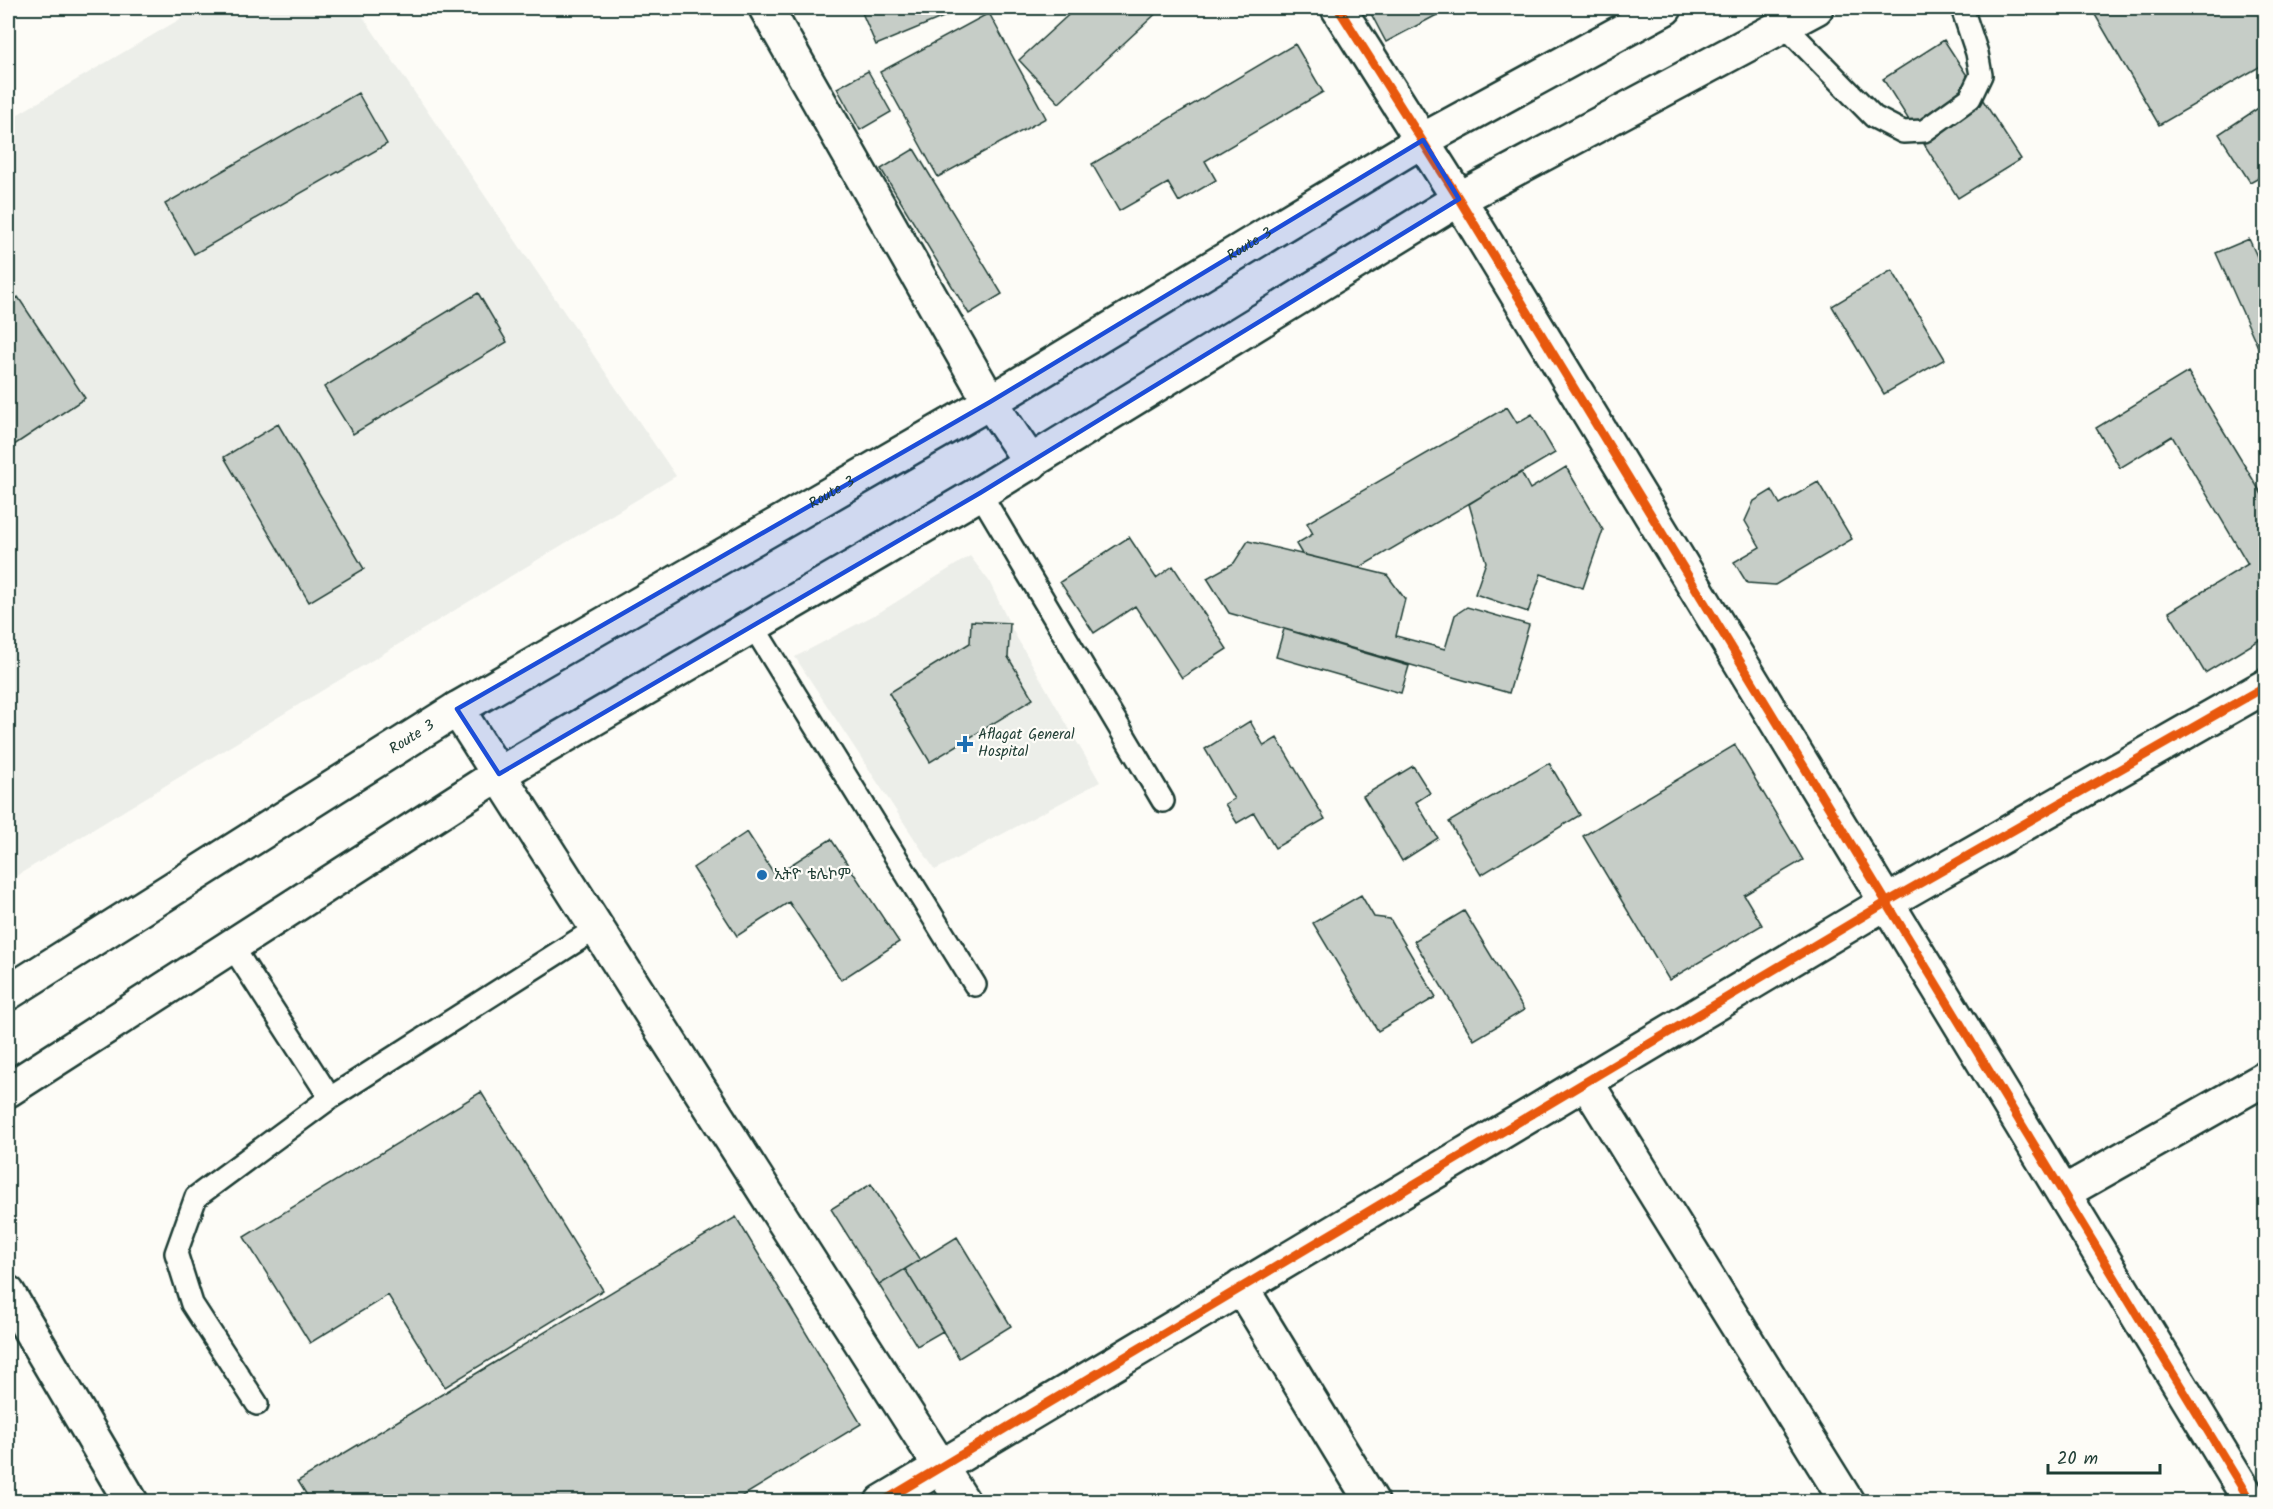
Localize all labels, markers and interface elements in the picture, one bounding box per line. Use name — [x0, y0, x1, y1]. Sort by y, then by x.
street label: Route 3 — [1222, 221, 1278, 268]
street label: Route 3 — [804, 470, 860, 516]
street label: Route 3 — [384, 714, 440, 761]
place label: Aflagat General Hospital — [978, 723, 1075, 764]
marker: Aflagat General Hospital — [956, 735, 974, 753]
place label: ኢትዮ ቴሌኮም — [774, 863, 851, 887]
marker: ኢትዮ ቴሌኮም — [755, 868, 769, 882]
scale bar — [2048, 1437, 2160, 1475]
text: 20 m — [2057, 1445, 2098, 1474]

